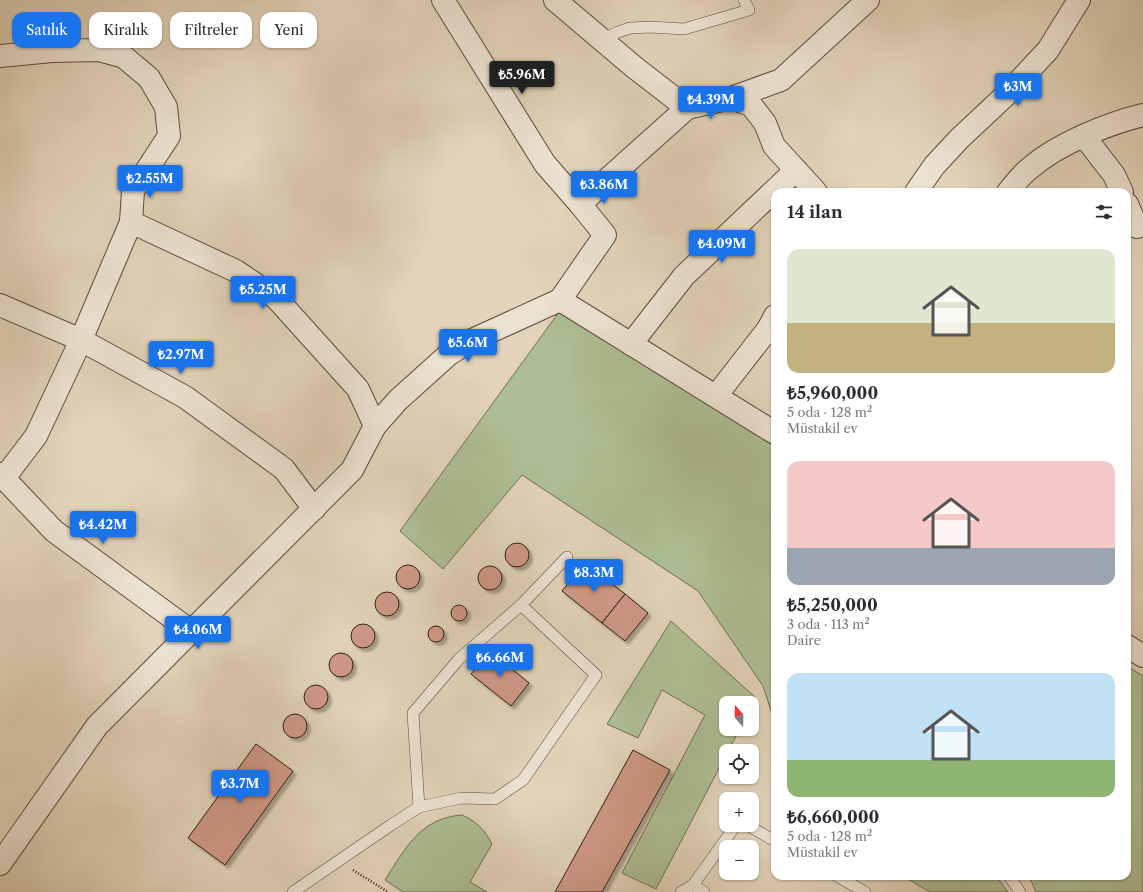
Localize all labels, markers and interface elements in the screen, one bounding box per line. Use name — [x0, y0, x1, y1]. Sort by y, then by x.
chip: Satılık — [12, 12, 81, 48]
chip: Kiralık — [89, 12, 162, 48]
chip: Filtreler — [170, 12, 252, 48]
chip: Yeni — [260, 12, 317, 48]
pin: ₺5.96M — [489, 61, 555, 95]
text: ₺5.96M — [498, 66, 546, 82]
pin: ₺3M — [999, 73, 1037, 107]
text: ₺3M — [1004, 78, 1032, 94]
pin: ₺4.39M — [678, 86, 744, 120]
text: ₺4.39M — [687, 91, 735, 107]
pin: ₺2.55M — [117, 165, 183, 199]
text: ₺2.55M — [127, 170, 173, 186]
pin: ₺3.86M — [571, 171, 637, 205]
text: ₺3.86M — [580, 176, 628, 192]
icon: filters — [1093, 201, 1115, 223]
text: 14 ilan — [787, 202, 843, 222]
pin: ₺4.09M — [689, 230, 755, 264]
text: ₺4.09M — [698, 235, 746, 251]
icon: home — [915, 275, 987, 347]
pin: ₺5.25M — [230, 276, 296, 310]
text: ₺5.25M — [240, 281, 286, 297]
pin: ₺5.6M — [440, 329, 496, 363]
text: ₺5.6M — [448, 334, 488, 350]
pin: ₺2.97M — [148, 341, 214, 375]
text: ₺2.97M — [158, 346, 204, 362]
text: ₺5,960,000 — [787, 383, 878, 403]
text: 5 oda · 128 m² — [787, 404, 872, 420]
text: Müstakil ev — [787, 420, 858, 436]
icon: home — [915, 487, 987, 559]
pin: ₺4.42M — [70, 511, 136, 545]
text: ₺4.42M — [79, 516, 127, 532]
pin: ₺8.3M — [566, 559, 622, 593]
text: ₺8.3M — [574, 564, 614, 580]
text: ₺5,250,000 — [787, 595, 878, 615]
pin: ₺4.06M — [165, 616, 231, 650]
text: 3 oda · 113 m² — [787, 616, 870, 632]
text: ₺4.06M — [174, 621, 222, 637]
text: Daire — [787, 632, 821, 648]
pin: ₺6.66M — [467, 644, 533, 678]
text: ₺6.66M — [476, 649, 524, 665]
north arrow — [719, 696, 759, 736]
map controls — [719, 696, 759, 880]
icon: home — [915, 699, 987, 771]
button: locate — [719, 744, 759, 784]
pin: ₺3.7M — [212, 770, 268, 804]
text: ₺3.7M — [221, 775, 259, 791]
button: + — [719, 792, 759, 832]
text: ₺6,660,000 — [787, 807, 879, 827]
text: 5 oda · 128 m² — [787, 828, 872, 844]
button: − — [719, 840, 759, 880]
text: Müstakil ev — [787, 844, 858, 860]

